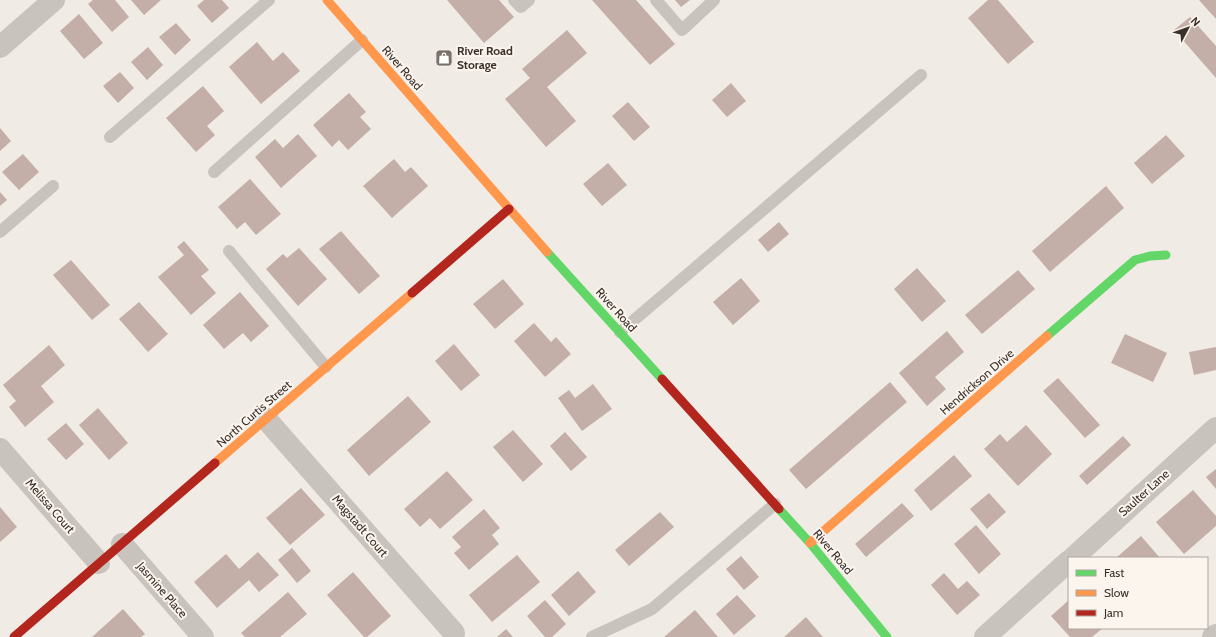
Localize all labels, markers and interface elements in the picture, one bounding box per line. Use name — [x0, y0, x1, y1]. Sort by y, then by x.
north arrow — [1168, 8, 1208, 48]
text: N — [1188, 14, 1203, 29]
street label: River Road — [379, 42, 426, 93]
place label: River Road Storage — [457, 43, 513, 72]
shop icon: River Road Storage — [434, 48, 454, 68]
street label: River Road — [593, 285, 640, 335]
street label: Hendrickson Drive — [937, 345, 1017, 418]
street label: North Curtis Street — [213, 377, 294, 450]
street label: Saulter Lane — [1115, 466, 1172, 519]
street label: Melissa Court — [23, 475, 78, 536]
street label: Magstadt Court — [329, 491, 391, 560]
street label: River Road — [810, 526, 857, 577]
legend — [1068, 557, 1208, 629]
street label: Jasmine Place — [133, 558, 191, 621]
text: Fast — [1104, 565, 1124, 580]
text: Slow — [1104, 585, 1129, 600]
text: Jam — [1103, 605, 1123, 620]

